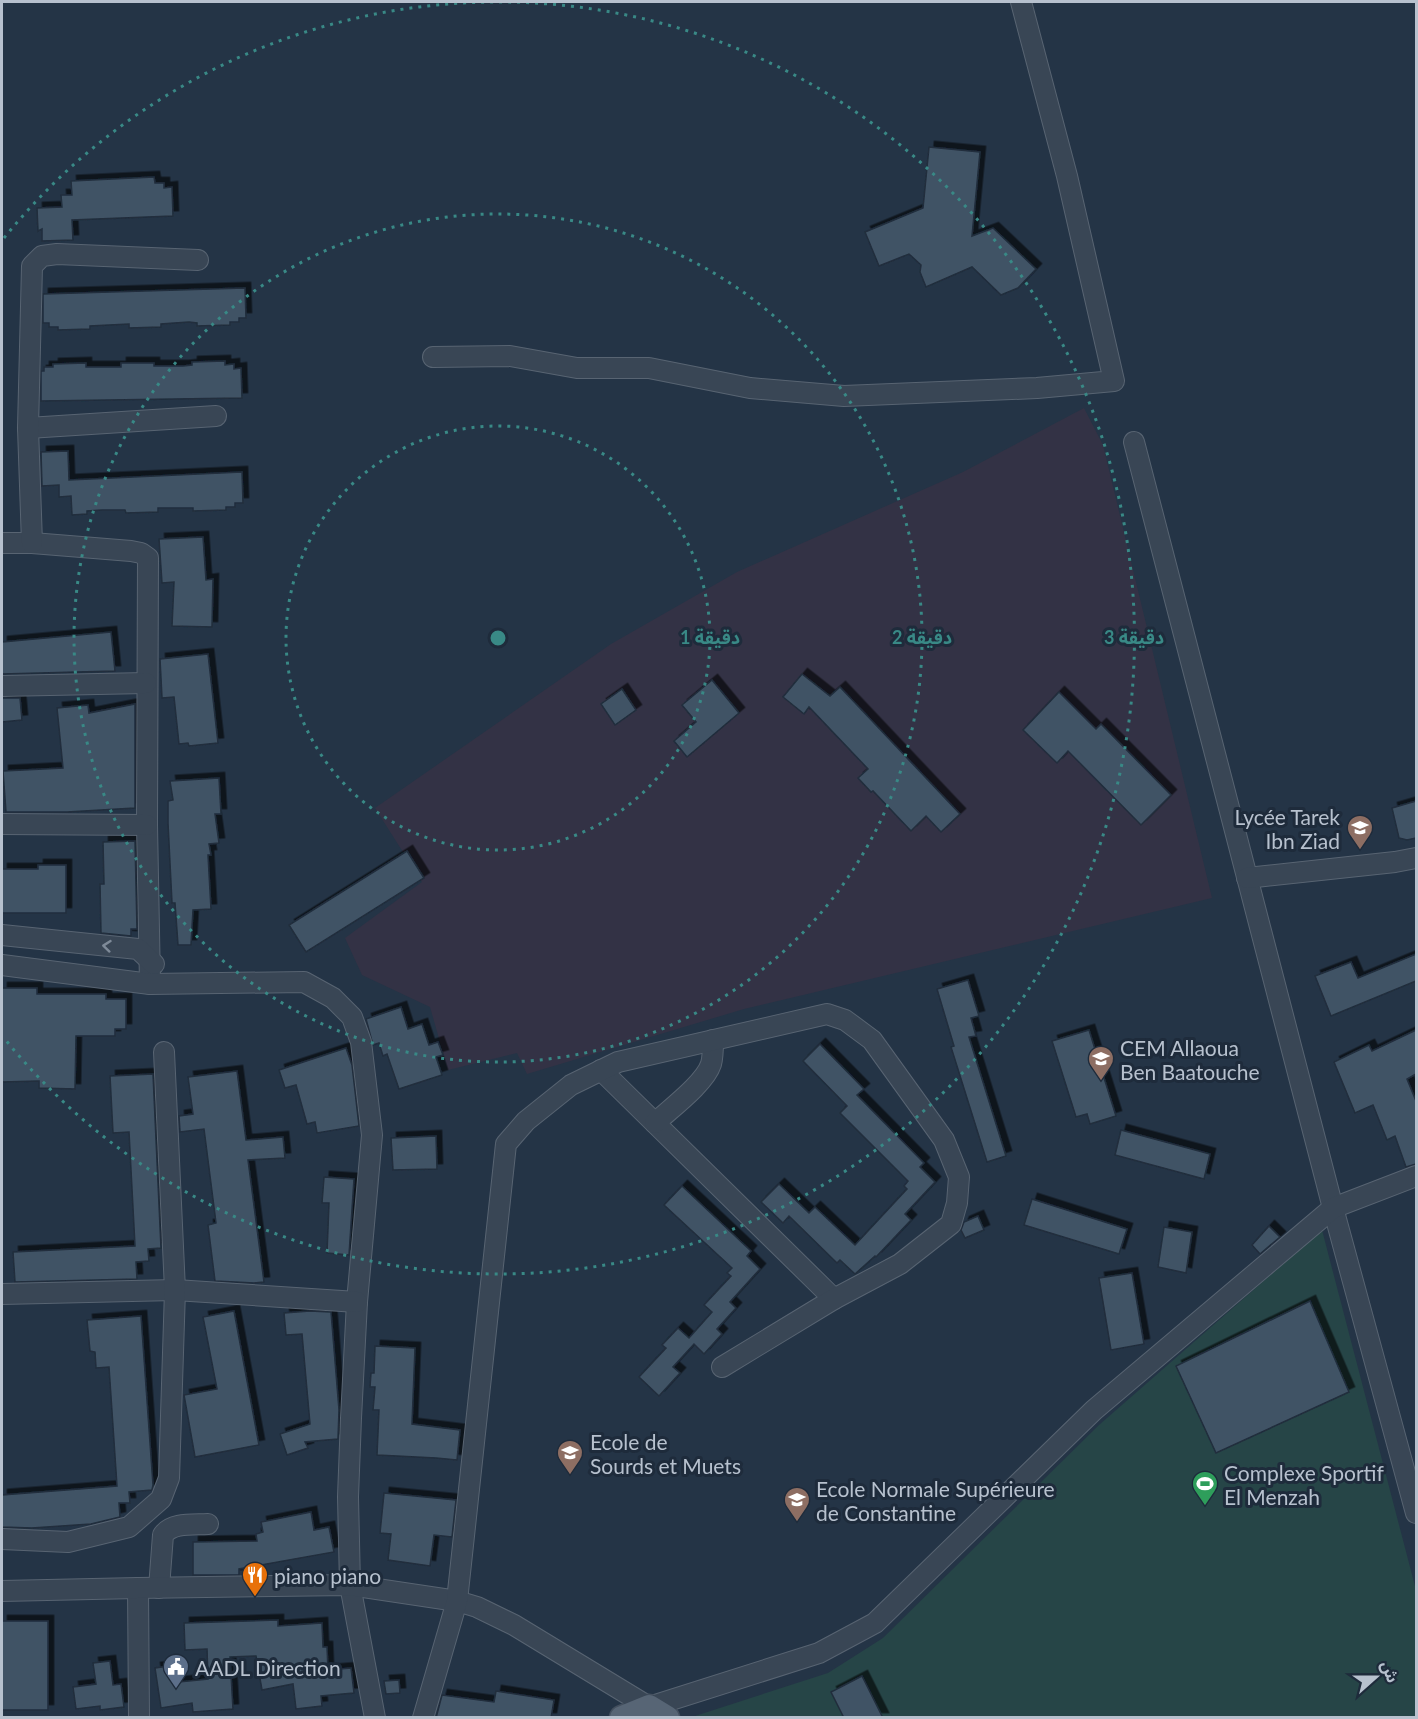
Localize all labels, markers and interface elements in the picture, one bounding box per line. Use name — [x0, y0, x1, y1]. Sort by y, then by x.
text: 1 دقيقة — [680, 626, 740, 648]
text: 2 دقيقة — [892, 626, 952, 648]
text: 3 دقيقة — [1104, 626, 1164, 648]
centre of rings — [488, 628, 508, 648]
place label: Lycée Tarek Ibn Ziad — [1234, 804, 1340, 853]
school or university icon: Lycée Tarek Ibn Ziad — [1345, 813, 1375, 851]
one-way arrow — [102, 940, 112, 953]
place label: CEM Allaoua Ben Baatouche — [1120, 1035, 1260, 1084]
school or university icon: CEM Allaoua Ben Baatouche — [1086, 1044, 1116, 1082]
place label: Ecole de Sourds et Muets — [590, 1429, 741, 1478]
school or university icon: Ecole de Sourds et Muets — [555, 1438, 585, 1476]
place label: Complexe Sportif El Menzah — [1224, 1460, 1385, 1509]
sports icon: Complexe Sportif El Menzah — [1190, 1469, 1220, 1507]
place label: Ecole Normale Supérieure de Constantine — [816, 1476, 1055, 1525]
school or university icon: Ecole Normale Supérieure de Constantine — [782, 1485, 812, 1523]
restaurant icon: piano piano — [240, 1560, 270, 1598]
place label: piano piano — [274, 1563, 381, 1588]
north arrow — [1346, 1647, 1406, 1707]
public building icon: AADL Direction — [161, 1652, 191, 1690]
place label: AADL Direction — [195, 1655, 341, 1680]
text: ش — [1377, 1658, 1403, 1686]

